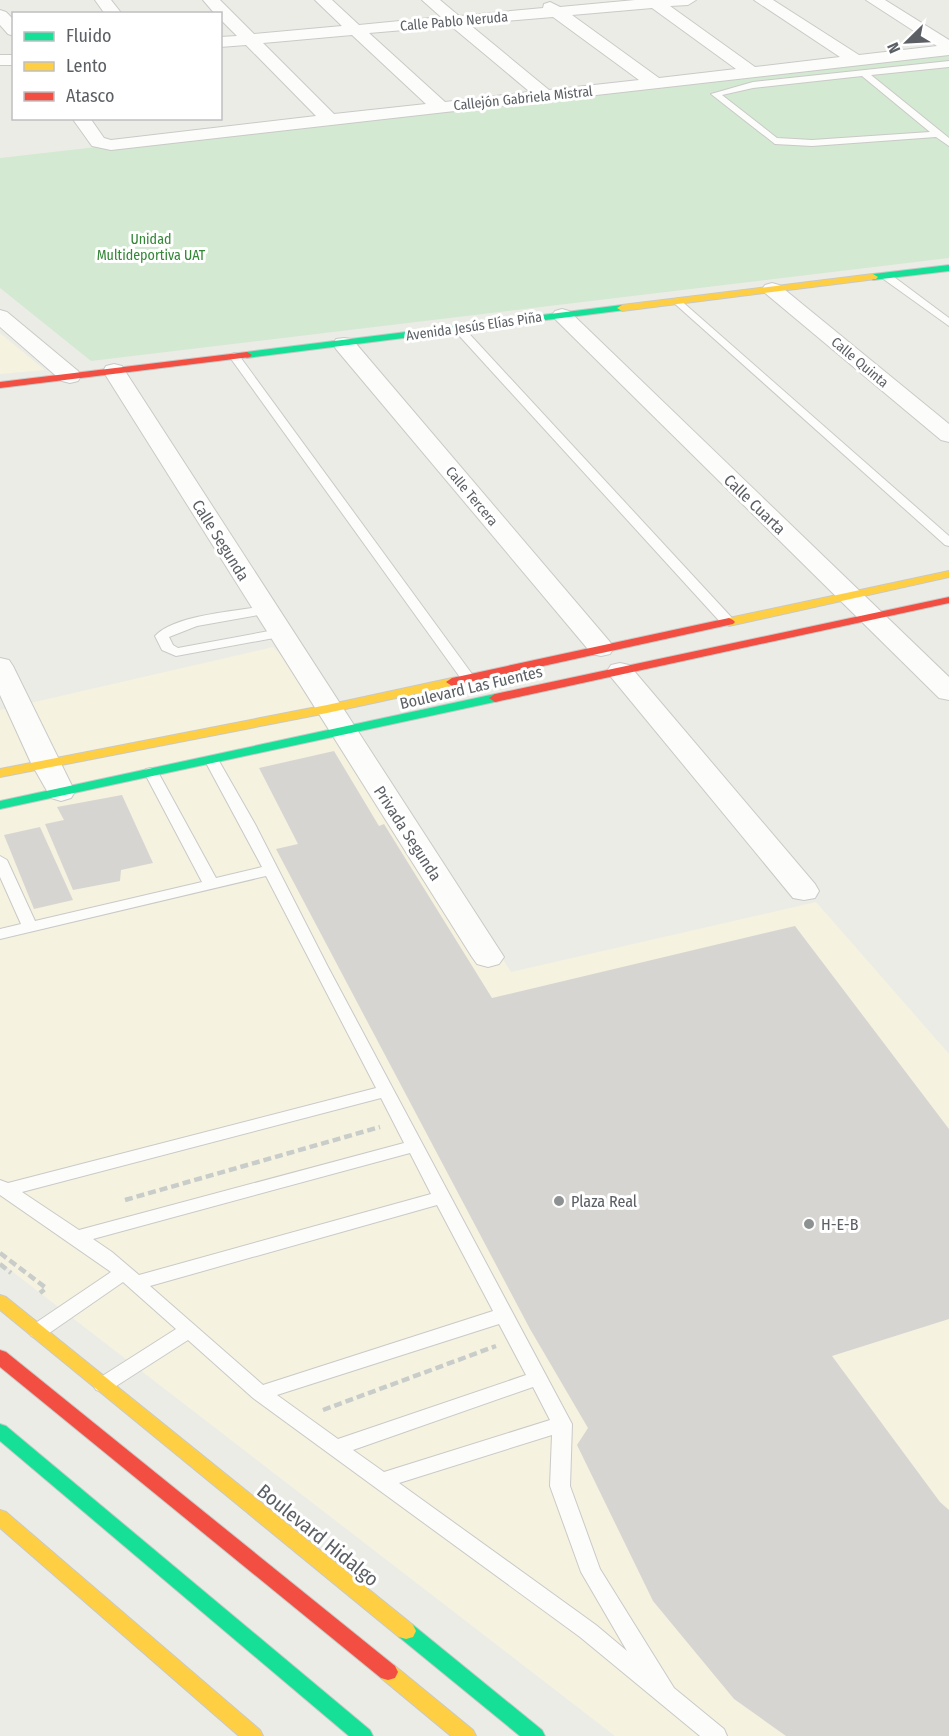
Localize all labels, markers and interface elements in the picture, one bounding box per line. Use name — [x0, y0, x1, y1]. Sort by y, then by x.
street label: Calle Pablo Neruda — [399, 8, 509, 35]
legend — [12, 12, 222, 120]
north arrow — [877, 12, 937, 72]
text: Fluido — [66, 25, 112, 47]
text: N — [883, 40, 904, 56]
text: Lento — [66, 55, 107, 77]
street label: Callejón Gabriela Mistral — [453, 83, 594, 114]
text: Atasco — [66, 85, 114, 107]
park label: Unidad Multideportiva UAT — [97, 231, 206, 264]
street label: Avenida Jesús Elías Piña — [405, 309, 543, 344]
street label: Calle Quinta — [828, 334, 892, 391]
street label: Calle Tercera — [442, 463, 501, 530]
street label: Calle Cuarta — [720, 470, 790, 538]
street label: Calle Segunda — [188, 496, 253, 584]
street label: Boulevard Las Fuentes — [398, 662, 544, 713]
street label: Privada Segunda — [370, 782, 445, 884]
place label: Plaza Real — [571, 1192, 637, 1211]
marker: Plaza Real — [552, 1194, 566, 1208]
place label: H-E-B — [821, 1215, 859, 1234]
marker: H-E-B — [802, 1217, 816, 1231]
street label: Boulevard Hidalgo — [252, 1479, 384, 1591]

